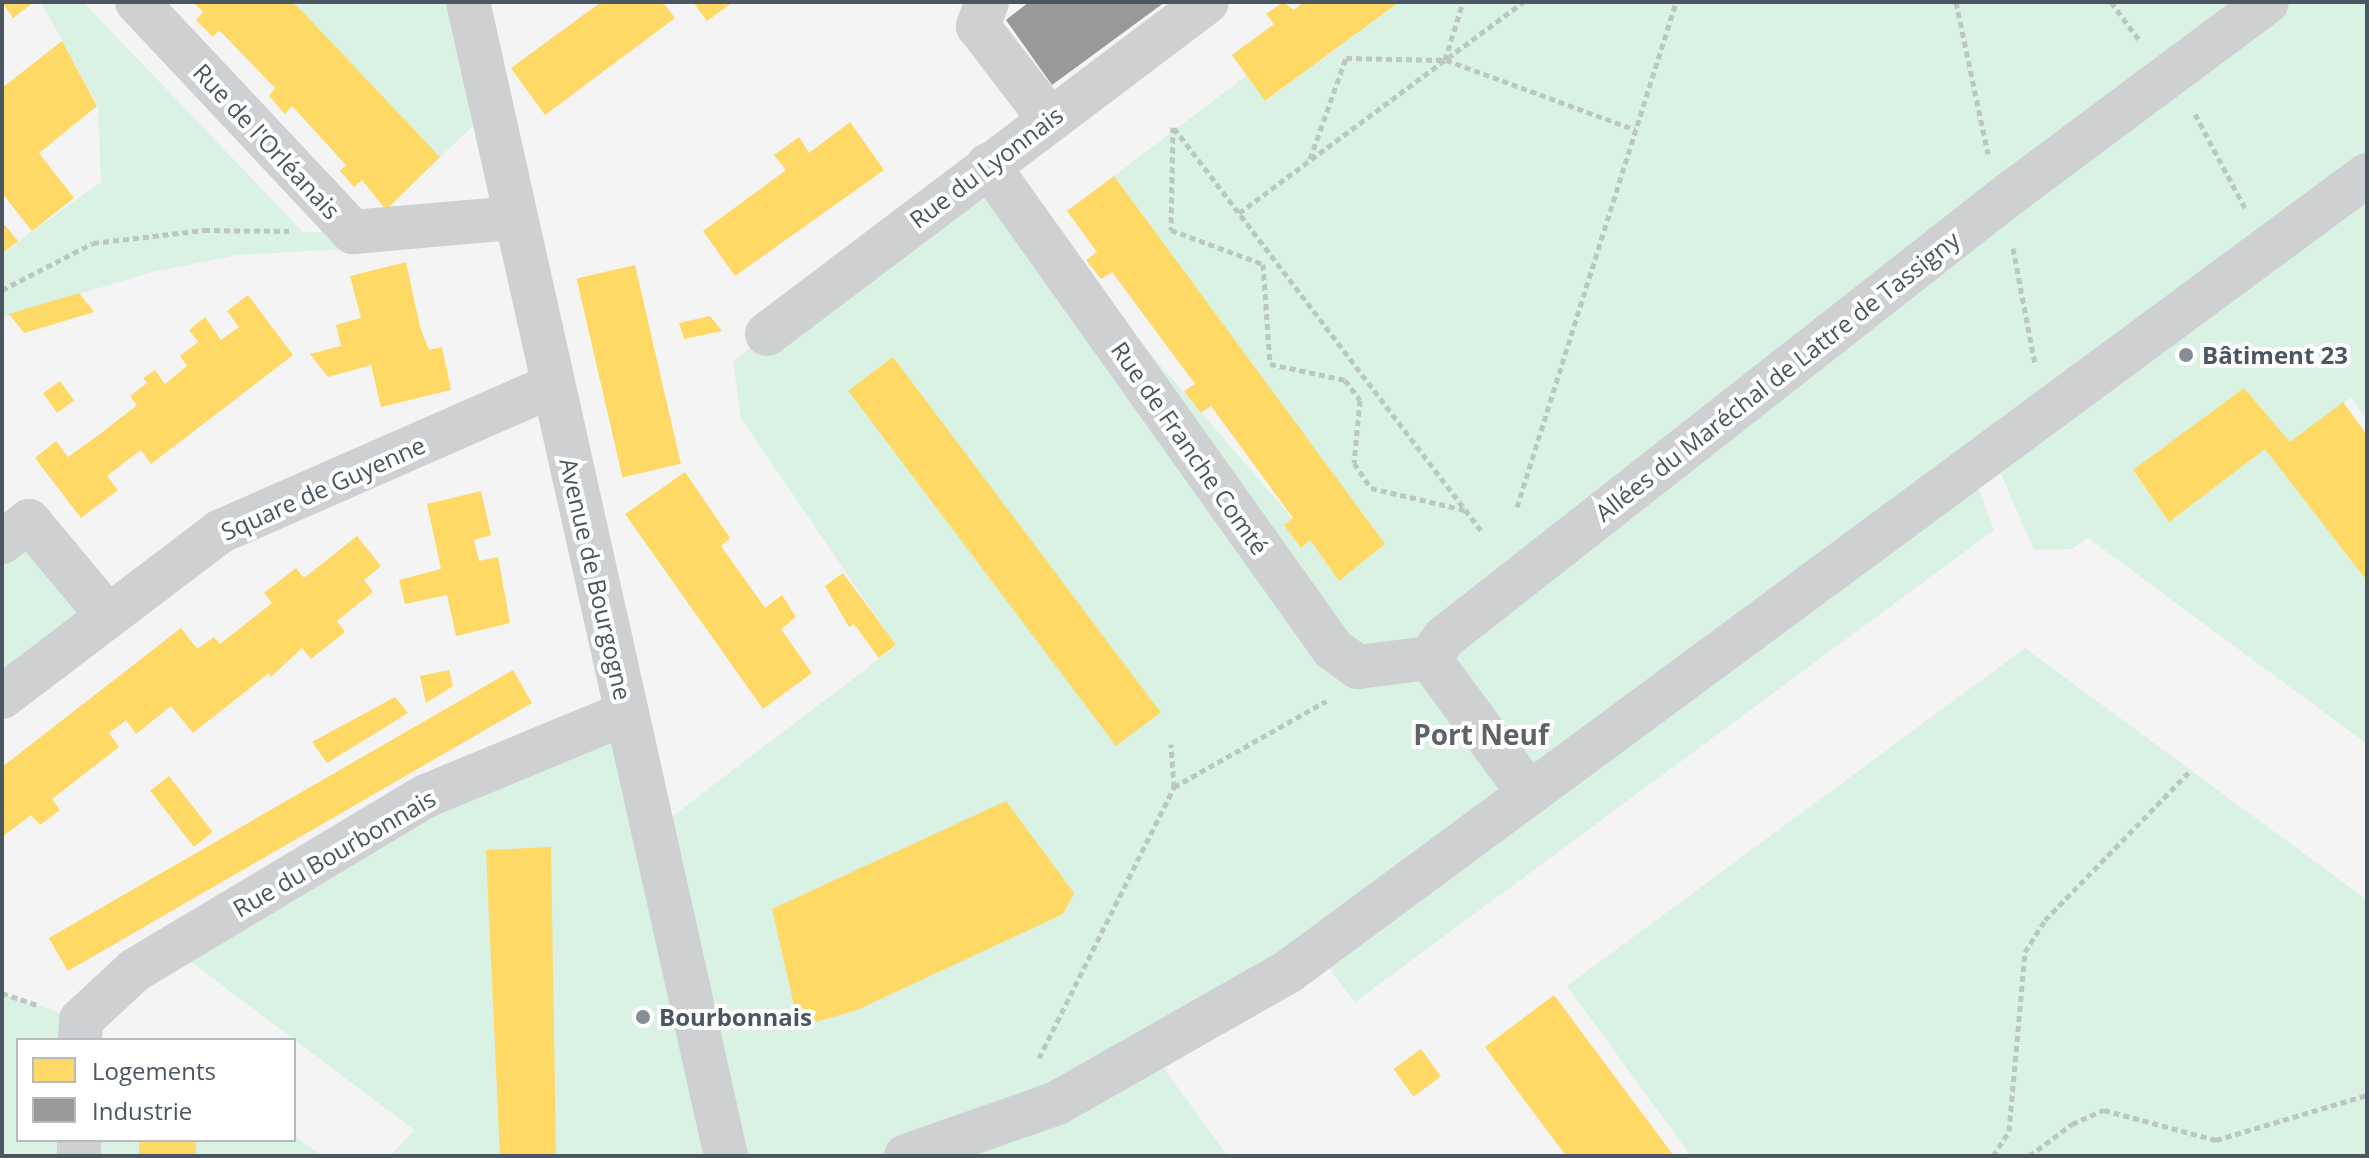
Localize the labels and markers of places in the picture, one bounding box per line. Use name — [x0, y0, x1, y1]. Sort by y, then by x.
place label: Bâtiment 23 — [2202, 341, 2348, 369]
marker: Bâtiment 23 — [2177, 346, 2195, 364]
place label: Bourbonnais — [659, 1003, 812, 1031]
marker: Bourbonnais — [634, 1008, 652, 1026]

